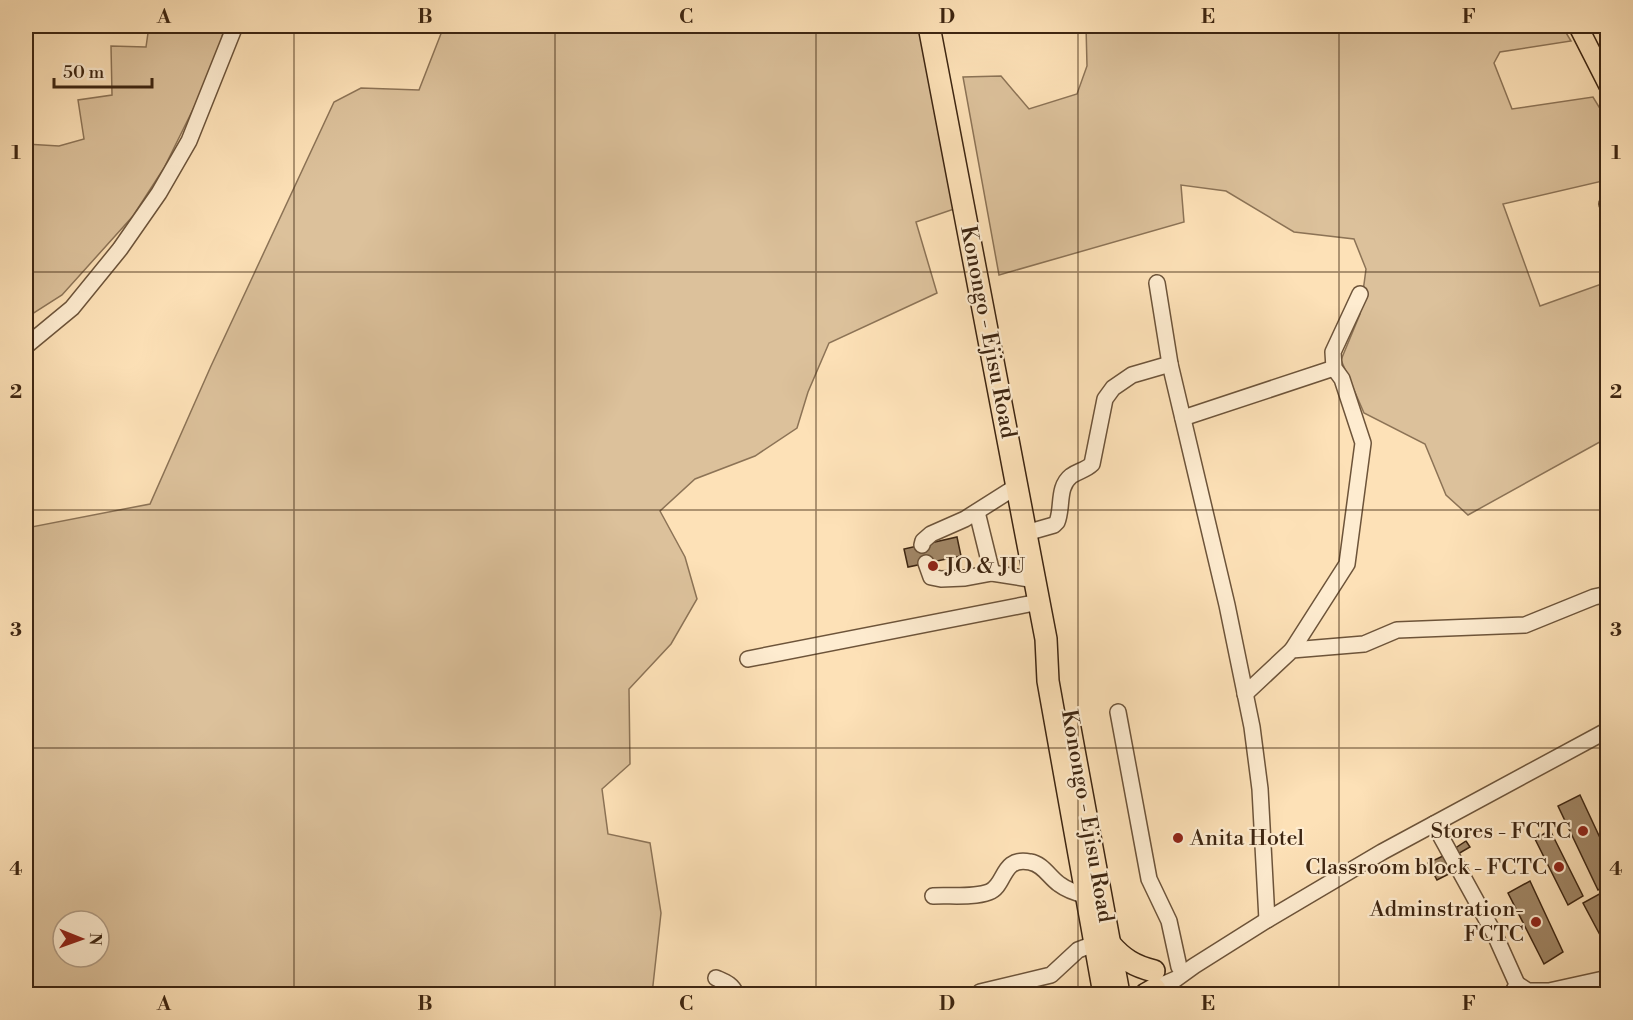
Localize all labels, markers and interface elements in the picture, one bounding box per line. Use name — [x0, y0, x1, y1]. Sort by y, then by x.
text: A — [156, 5, 172, 30]
text: B — [417, 5, 433, 30]
text: C — [679, 5, 693, 30]
text: D — [939, 5, 955, 30]
text: E — [1201, 5, 1215, 30]
text: F — [1462, 5, 1476, 30]
scale bar — [54, 51, 152, 89]
text: 50 m — [63, 61, 105, 84]
text: 1 — [11, 141, 21, 166]
text: 1 — [1611, 141, 1621, 166]
street label: Konongo - Ejisu Road — [954, 224, 1022, 441]
text: 2 — [10, 380, 22, 405]
text: 2 — [1610, 380, 1622, 405]
place label: JO & JU — [944, 553, 1026, 580]
marker: JO & JU — [926, 559, 940, 573]
text: 3 — [10, 618, 22, 643]
text: 3 — [1610, 618, 1622, 643]
street label: Konongo - Ejisu Road — [1055, 707, 1119, 925]
place label: Stores - FCTC — [1431, 818, 1571, 845]
marker: Stores - FCTC — [1576, 824, 1590, 838]
place label: Anita Hotel — [1189, 825, 1305, 852]
marker: Anita Hotel — [1171, 831, 1185, 845]
place label: Classroom block - FCTC — [1305, 854, 1547, 881]
text: 4 — [9, 857, 23, 882]
text: 4 — [1609, 857, 1623, 882]
marker: Classroom block - FCTC — [1552, 860, 1566, 874]
place label: Adminstration- FCTC — [1369, 896, 1524, 948]
north arrow — [51, 909, 111, 969]
marker: Adminstration- FCTC — [1529, 915, 1543, 929]
text: N — [85, 933, 105, 946]
text: A — [156, 992, 172, 1017]
text: B — [417, 992, 433, 1017]
text: C — [679, 992, 693, 1017]
text: D — [939, 992, 955, 1017]
text: E — [1201, 992, 1215, 1017]
text: F — [1462, 992, 1476, 1017]

